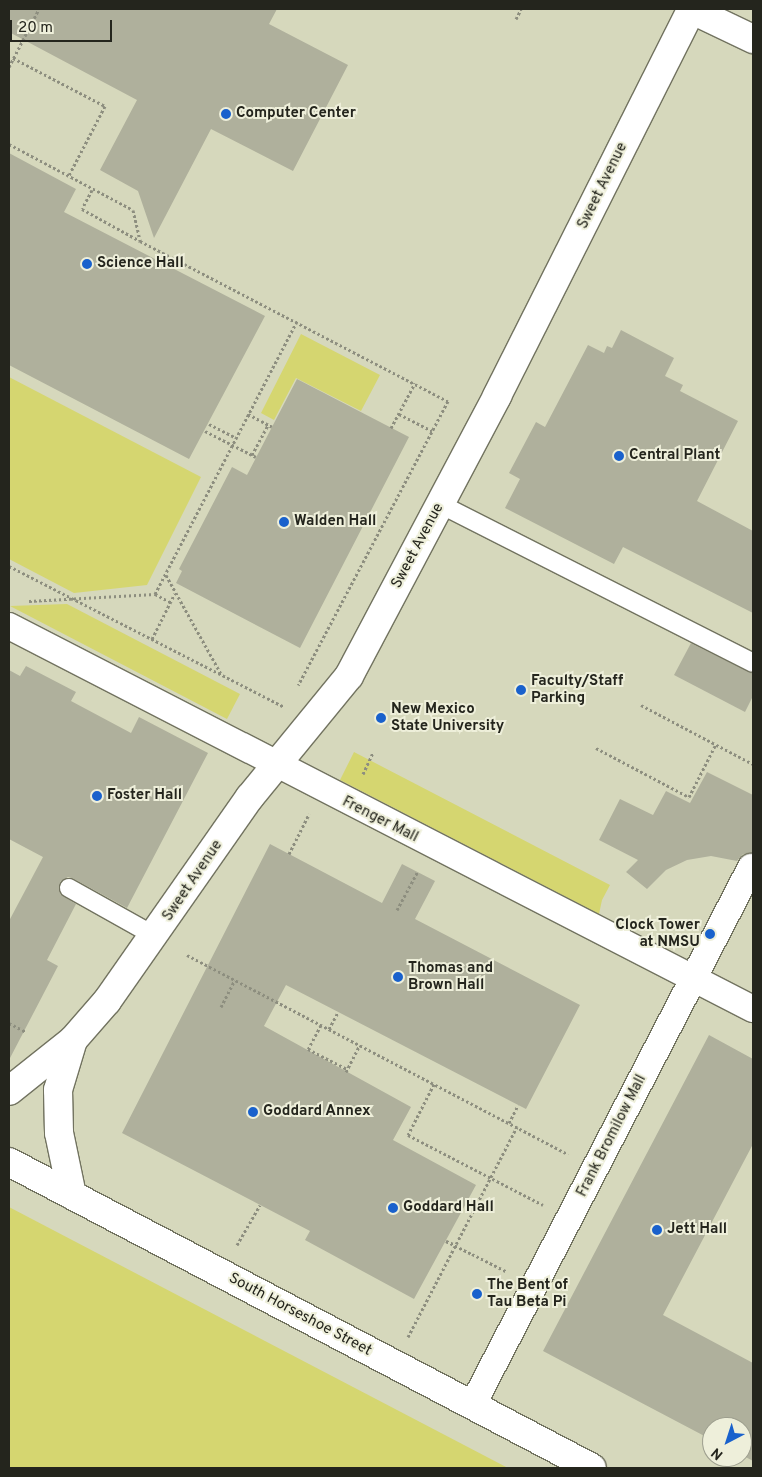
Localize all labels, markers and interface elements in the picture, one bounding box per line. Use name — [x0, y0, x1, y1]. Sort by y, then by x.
scale bar — [12, 10, 115, 42]
text: 20 m — [18, 19, 53, 38]
place label: Computer Center — [236, 105, 356, 123]
marker: Computer Center — [220, 108, 232, 120]
street label: Sweet Avenue — [574, 140, 632, 232]
place label: Science Hall — [97, 255, 184, 273]
marker: Science Hall — [81, 258, 93, 270]
place label: Central Plant — [629, 447, 720, 465]
marker: Central Plant — [613, 450, 625, 462]
street label: Sweet Avenue — [388, 500, 448, 592]
place label: Walden Hall — [294, 513, 376, 531]
marker: Walden Hall — [278, 516, 290, 528]
place label: Faculty/Staff Parking — [531, 672, 623, 707]
marker: Faculty/Staff Parking — [515, 684, 527, 696]
place label: New Mexico State University — [391, 700, 504, 735]
marker: New Mexico State University — [375, 712, 387, 724]
place label: Foster Hall — [107, 787, 182, 805]
marker: Foster Hall — [91, 790, 103, 802]
street label: Frenger Mall — [339, 793, 421, 847]
street label: Sweet Avenue — [159, 837, 227, 925]
place label: Clock Tower at NMSU — [615, 916, 700, 951]
marker: Clock Tower at NMSU — [704, 928, 716, 940]
place label: Thomas and Brown Hall — [408, 959, 493, 994]
marker: Thomas and Brown Hall — [392, 971, 404, 983]
street label: Frank Bromilow Mall — [573, 1072, 651, 1200]
place label: Goddard Annex — [263, 1103, 371, 1121]
marker: Goddard Annex — [247, 1106, 259, 1118]
place label: Goddard Hall — [403, 1199, 494, 1217]
marker: Goddard Hall — [387, 1202, 399, 1214]
place label: Jett Hall — [667, 1221, 727, 1239]
marker: Jett Hall — [651, 1224, 663, 1236]
street label: South Horseshoe Street — [225, 1270, 375, 1360]
place label: The Bent of Tau Beta Pi — [487, 1276, 568, 1311]
marker: The Bent of Tau Beta Pi — [471, 1288, 483, 1300]
north arrow — [702, 1417, 752, 1467]
text: N — [708, 1443, 727, 1463]

